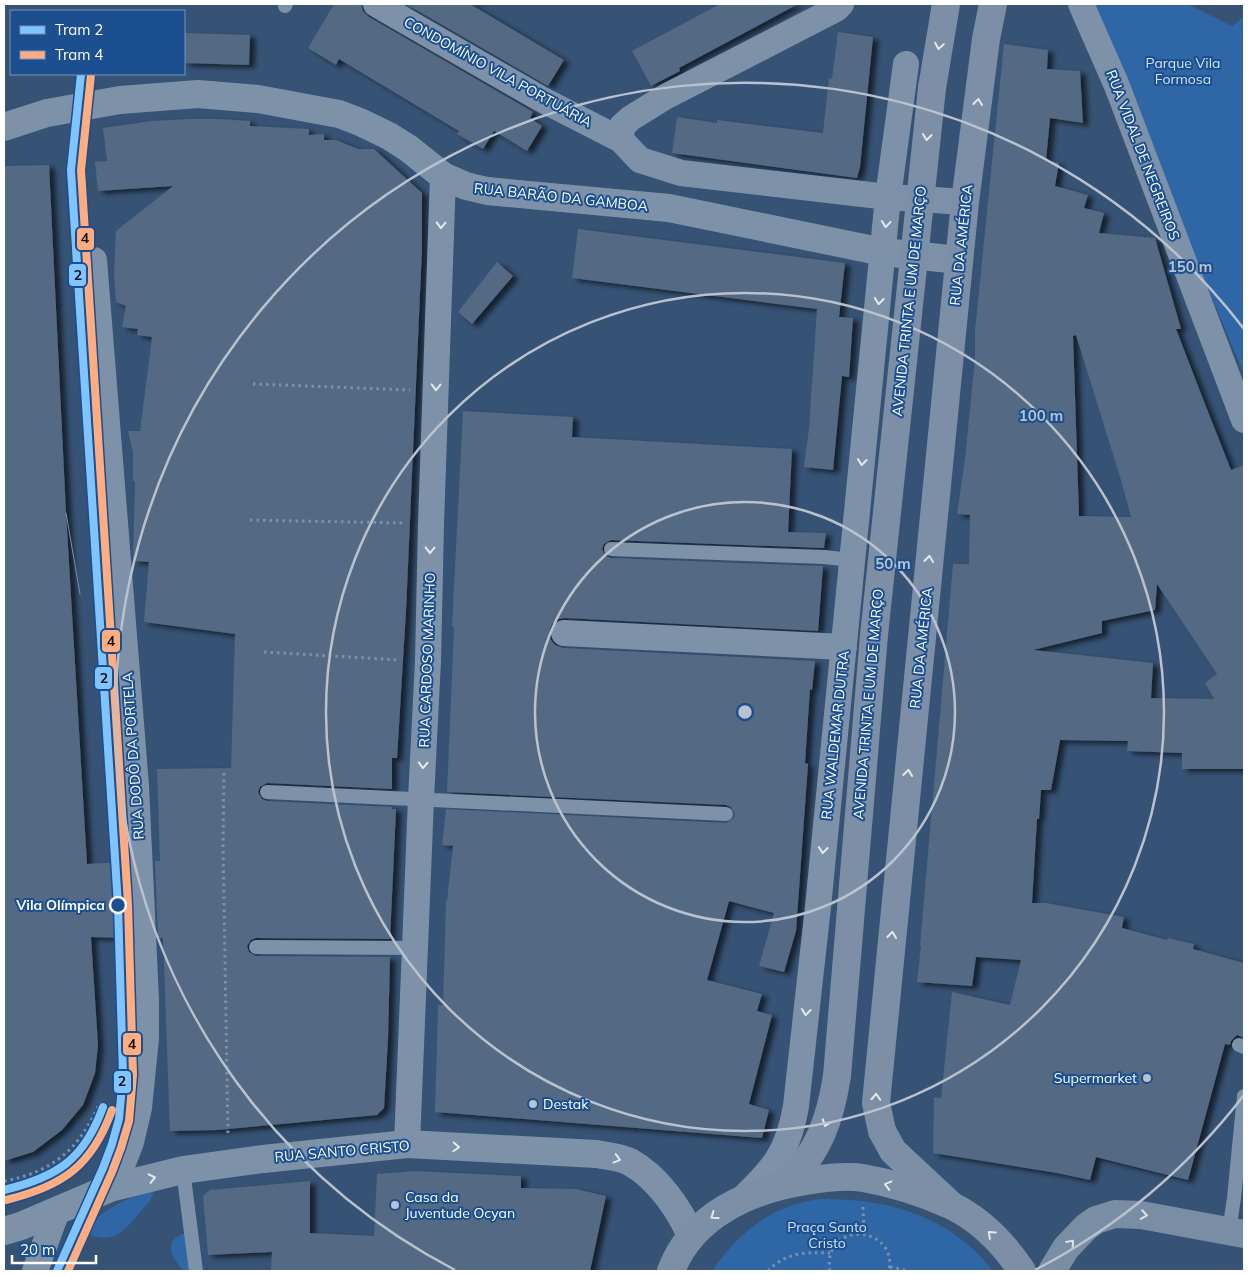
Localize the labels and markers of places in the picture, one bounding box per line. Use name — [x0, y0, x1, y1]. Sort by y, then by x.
centre of rings — [736, 703, 754, 721]
place label: Vila Olímpica — [15, 896, 105, 914]
marker: Vila Olímpica — [109, 896, 127, 914]
place label: Supermarket — [1054, 1069, 1137, 1087]
marker: Supermarket — [1141, 1072, 1153, 1084]
place label: Destak — [543, 1095, 589, 1113]
marker: Destak — [527, 1098, 539, 1110]
place label: Casa da Juventude Ocyan — [405, 1188, 515, 1222]
marker: Casa da Juventude Ocyan — [389, 1199, 401, 1211]

